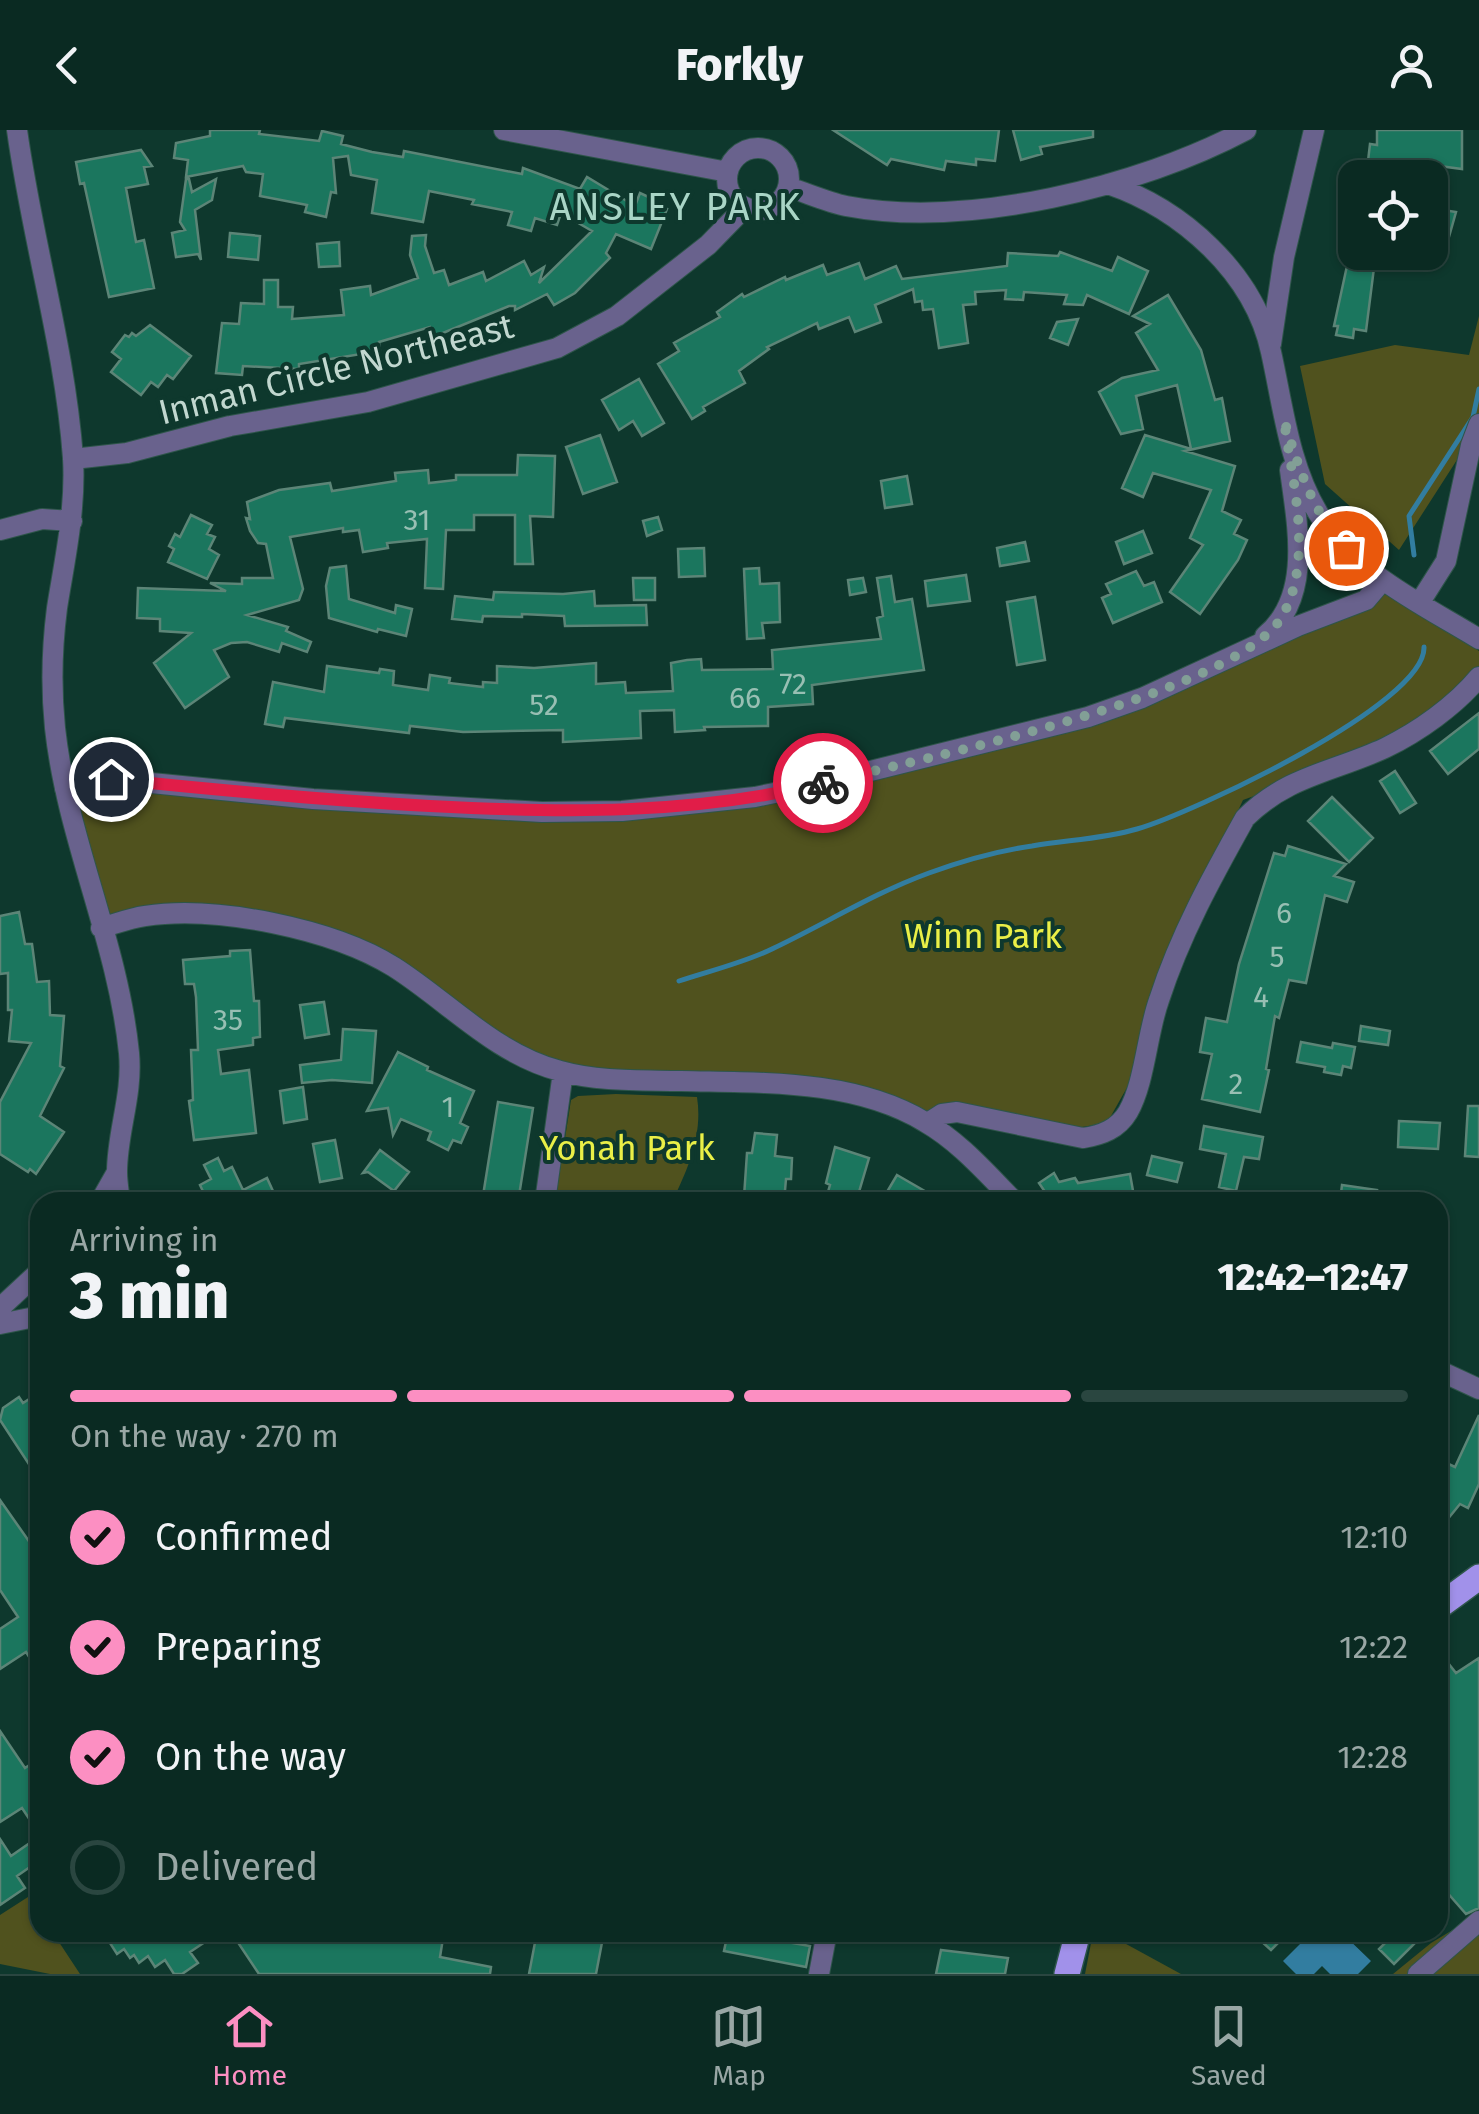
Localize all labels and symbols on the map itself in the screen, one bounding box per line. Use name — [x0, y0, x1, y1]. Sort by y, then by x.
district label: ANSLEY PARK — [550, 184, 802, 230]
street label: Inman Circle Northeast — [154, 304, 518, 433]
house number: 31 — [403, 502, 431, 538]
pin — [1304, 506, 1389, 591]
house number: 72 — [779, 666, 807, 702]
house number: 66 — [729, 680, 761, 716]
house number: 52 — [529, 687, 559, 723]
courier — [773, 733, 873, 833]
pin — [69, 737, 154, 822]
house number: 6 — [1276, 895, 1292, 931]
park label: Winn Park — [904, 915, 1062, 957]
house number: 5 — [1269, 939, 1285, 975]
house number: 4 — [1253, 979, 1269, 1015]
house number: 35 — [213, 1002, 243, 1038]
house number: 2 — [1229, 1066, 1243, 1102]
house number: 1 — [442, 1089, 455, 1125]
park label: Yonah Park — [539, 1127, 715, 1169]

